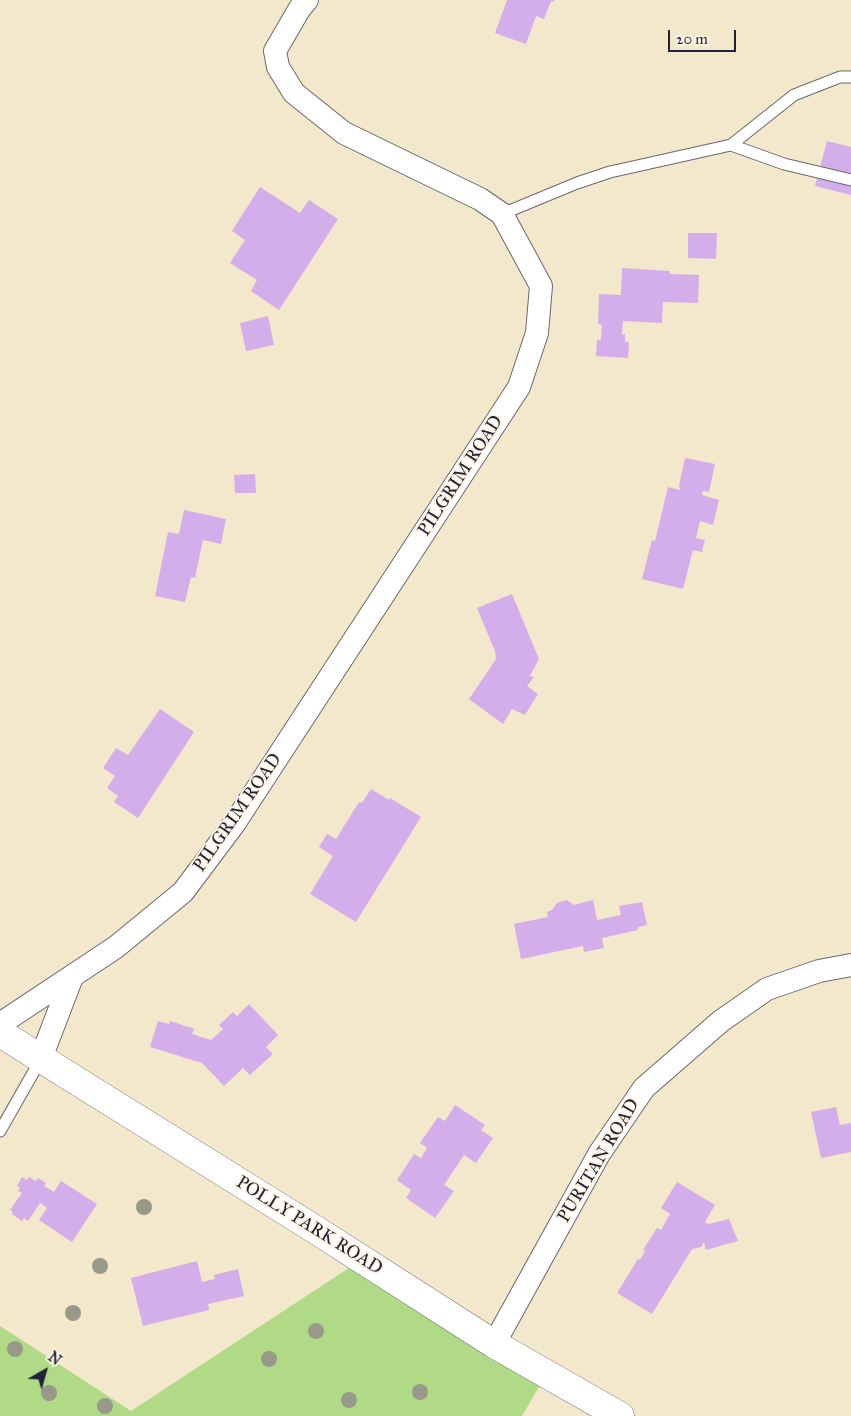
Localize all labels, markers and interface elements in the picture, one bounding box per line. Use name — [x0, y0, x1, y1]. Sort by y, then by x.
scale bar — [671, 20, 738, 52]
text: 20 m — [676, 30, 708, 48]
street label: PILGRIM ROAD — [414, 412, 508, 540]
street label: PILGRIM ROAD — [189, 750, 287, 876]
street label: PURITAN ROAD — [554, 1095, 644, 1227]
street label: POLLY PARK ROAD — [232, 1172, 386, 1280]
north arrow — [20, 1346, 70, 1396]
text: N — [45, 1348, 64, 1369]

